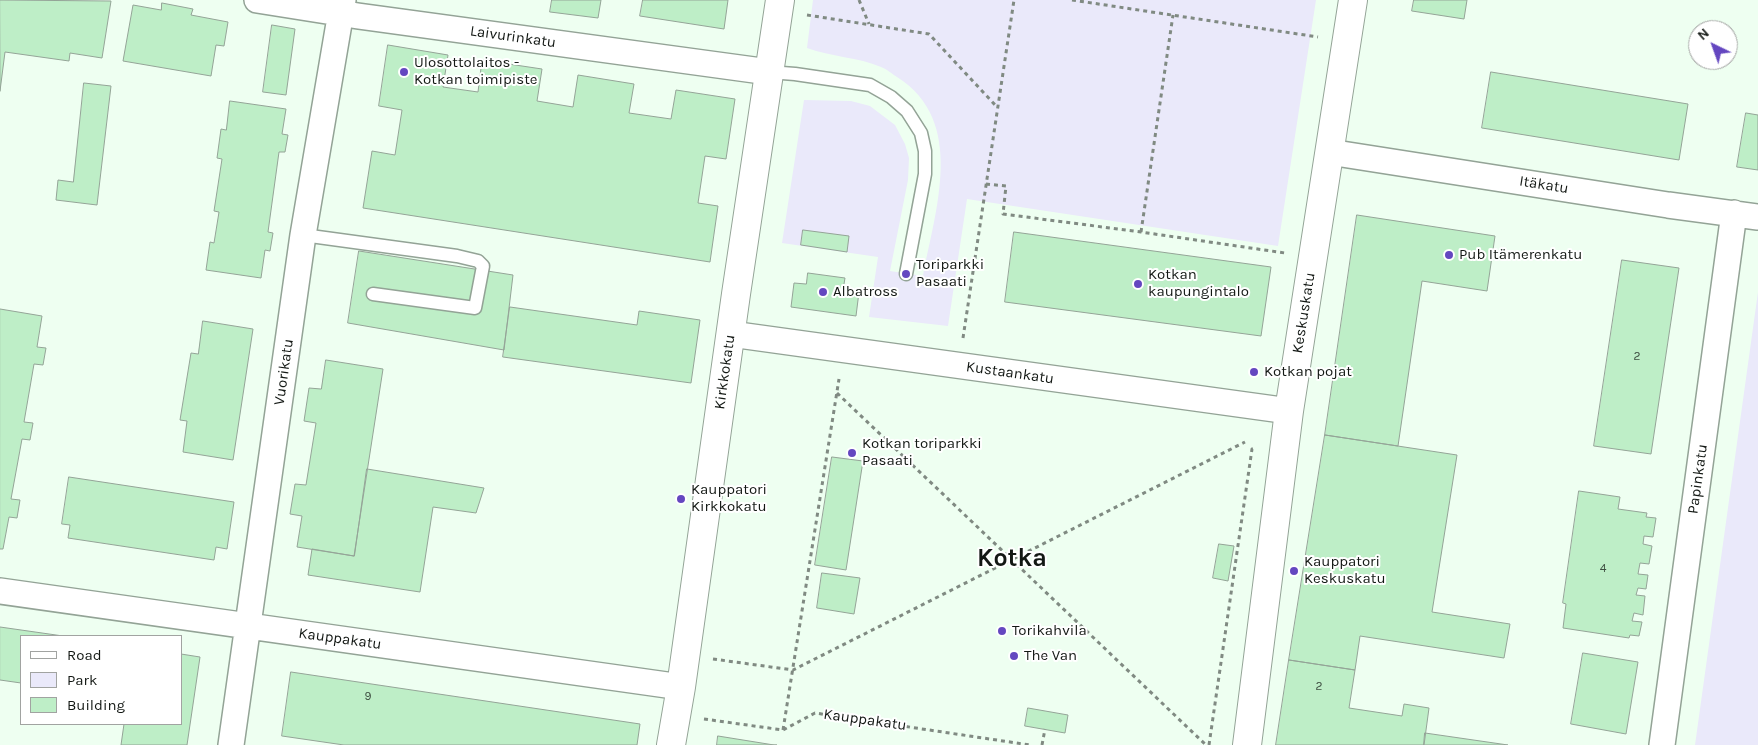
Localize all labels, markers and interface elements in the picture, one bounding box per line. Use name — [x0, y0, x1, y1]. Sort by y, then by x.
north arrow — [1688, 20, 1738, 70]
street label: Laivurinkatu — [469, 22, 557, 52]
text: N — [1694, 25, 1713, 44]
place label: Ulosottolaitos - Kotkan toimipiste — [414, 54, 538, 89]
marker: Ulosottolaitos - Kotkan toimipiste — [398, 66, 410, 78]
street label: Itäkatu — [1518, 172, 1570, 198]
place label: Pub Itämerenkatu — [1459, 246, 1582, 264]
marker: Pub Itämerenkatu — [1443, 249, 1455, 261]
place label: Toriparkki Pasaati — [916, 256, 984, 291]
place label: Kotkan kaupungintalo — [1148, 266, 1249, 301]
marker: Toriparkki Pasaati — [900, 268, 912, 280]
street label: Keskuskatu — [1289, 271, 1319, 355]
marker: Kotkan kaupungintalo — [1132, 278, 1144, 290]
place label: Albatross — [833, 283, 898, 301]
marker: Albatross — [817, 286, 829, 298]
street label: Kirkkokatu — [711, 333, 739, 411]
street label: Vuorikatu — [270, 338, 298, 406]
house number: 2 — [1634, 350, 1640, 364]
street label: Kustaankatu — [965, 358, 1055, 388]
place label: Kotkan pojat — [1264, 363, 1352, 381]
marker: Kotkan pojat — [1248, 366, 1260, 378]
place label: Kotkan toriparkki Pasaati — [862, 435, 982, 470]
street label: Papinkatu — [1684, 443, 1712, 515]
marker: Kotkan toriparkki Pasaati — [846, 447, 858, 459]
place label: Kauppatori Kirkkokatu — [691, 481, 767, 516]
marker: Kauppatori Kirkkokatu — [675, 493, 687, 505]
district label: Kotka — [977, 544, 1047, 574]
place label: Kauppatori Keskuskatu — [1304, 553, 1386, 588]
house number: 4 — [1600, 562, 1606, 576]
marker: Kauppatori Keskuskatu — [1288, 565, 1300, 577]
place label: Torikahvila — [1012, 622, 1087, 640]
street label: Kauppakatu — [297, 624, 383, 654]
marker: Torikahvila — [996, 625, 1008, 637]
legend — [20, 635, 182, 725]
text: Road — [67, 646, 102, 664]
place label: The Van — [1024, 647, 1077, 665]
marker: The Van — [1008, 650, 1020, 662]
text: Park — [67, 671, 97, 689]
house number: 2 — [1316, 680, 1322, 694]
house number: 9 — [365, 690, 371, 704]
text: Building — [67, 696, 125, 714]
street label: Kauppakatu — [822, 705, 908, 735]

